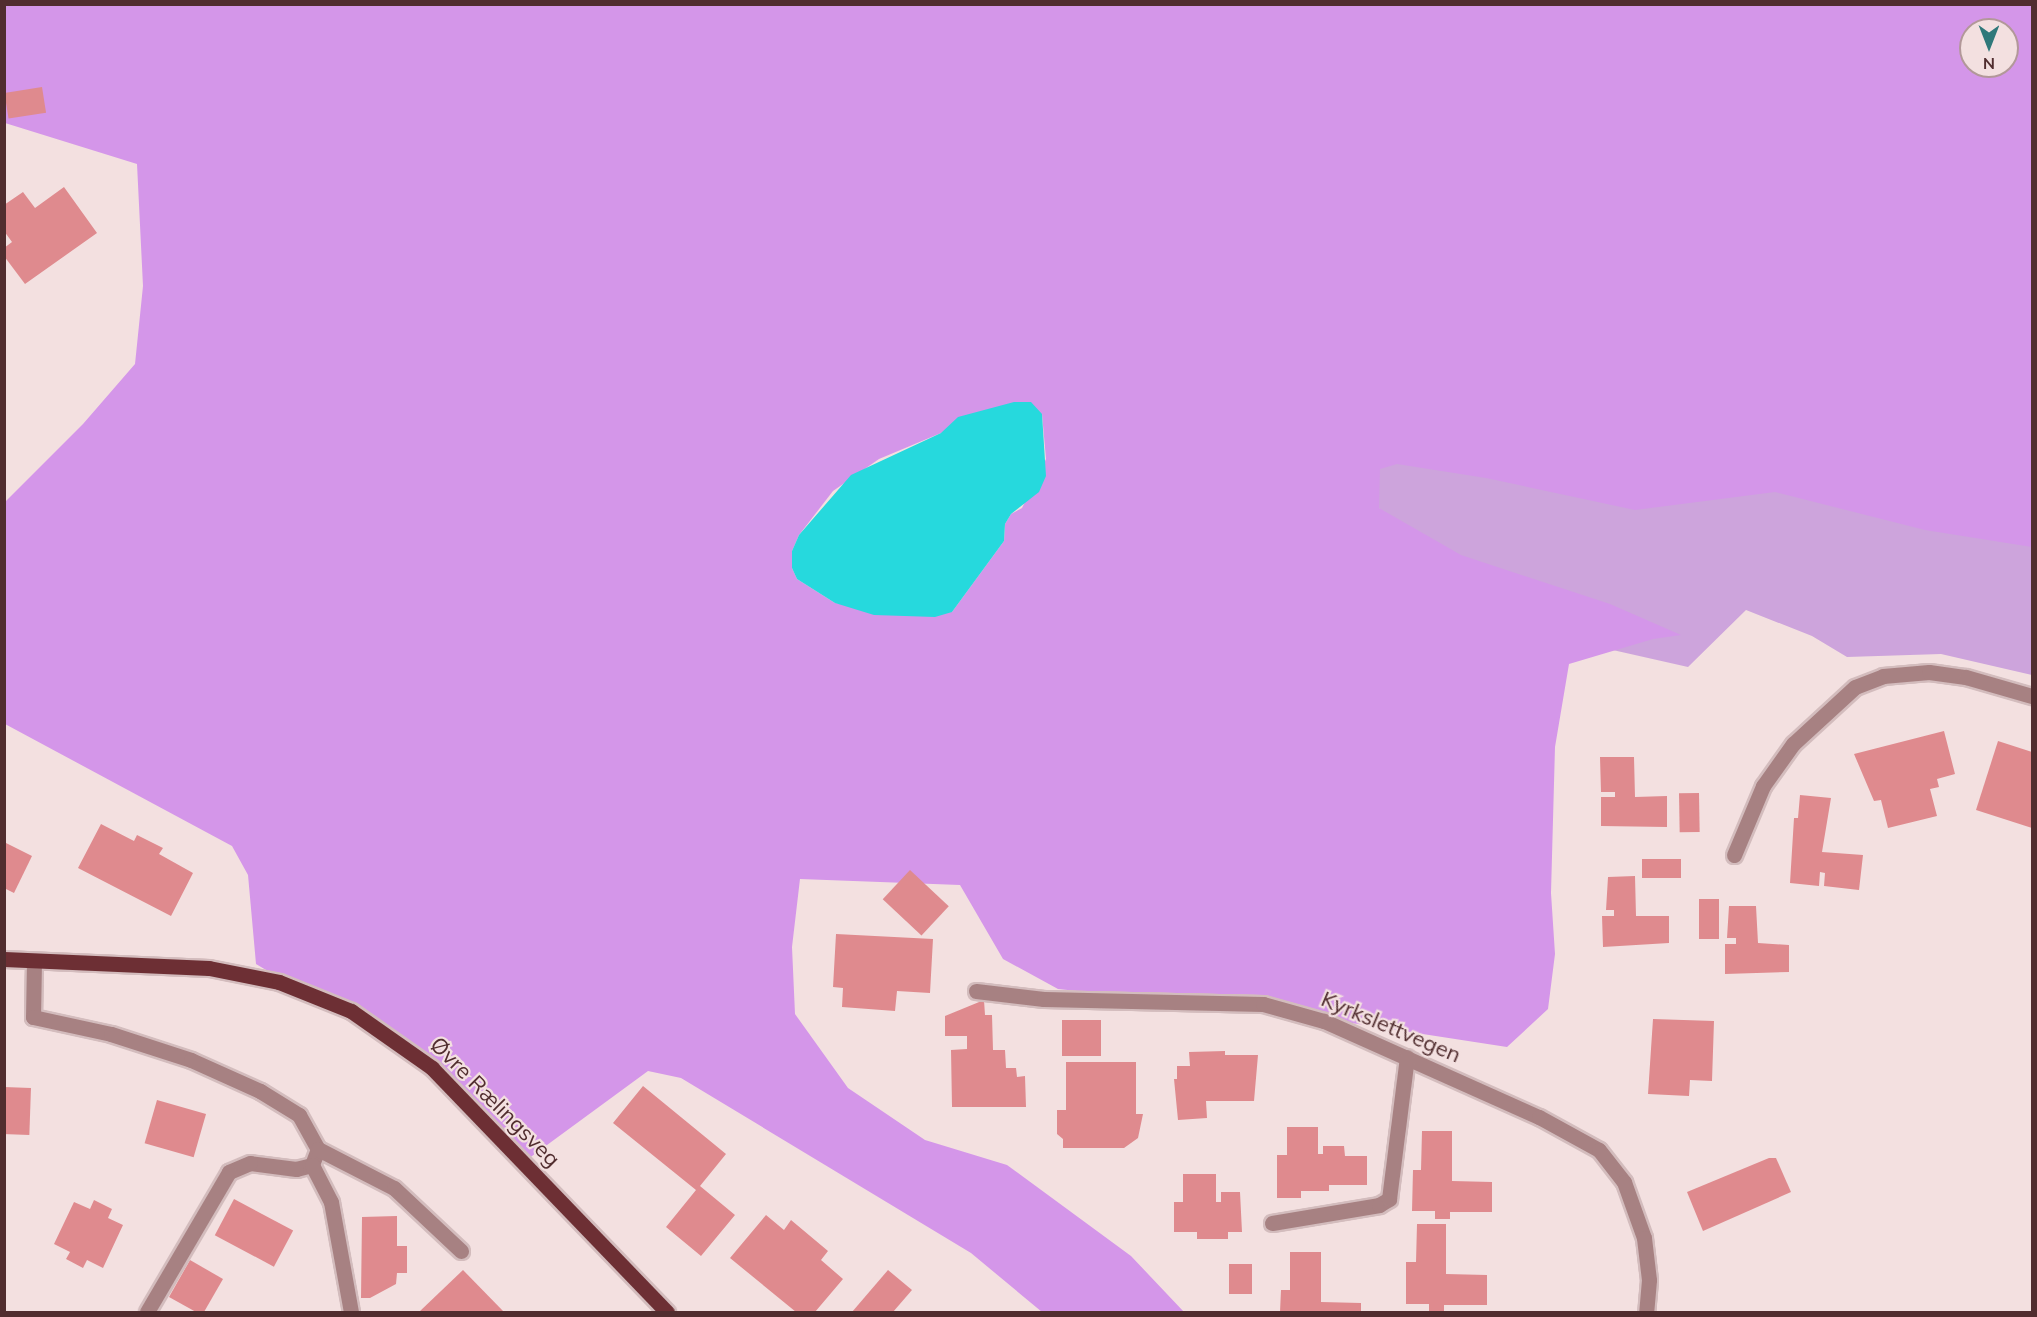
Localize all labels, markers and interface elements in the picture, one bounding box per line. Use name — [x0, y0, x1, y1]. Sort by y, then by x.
north arrow — [1959, 18, 2019, 78]
text: N — [1983, 54, 1995, 74]
street label: Kyrkslettvegen — [1317, 986, 1465, 1068]
street label: Øvre Rælingsveg — [425, 1032, 565, 1172]

